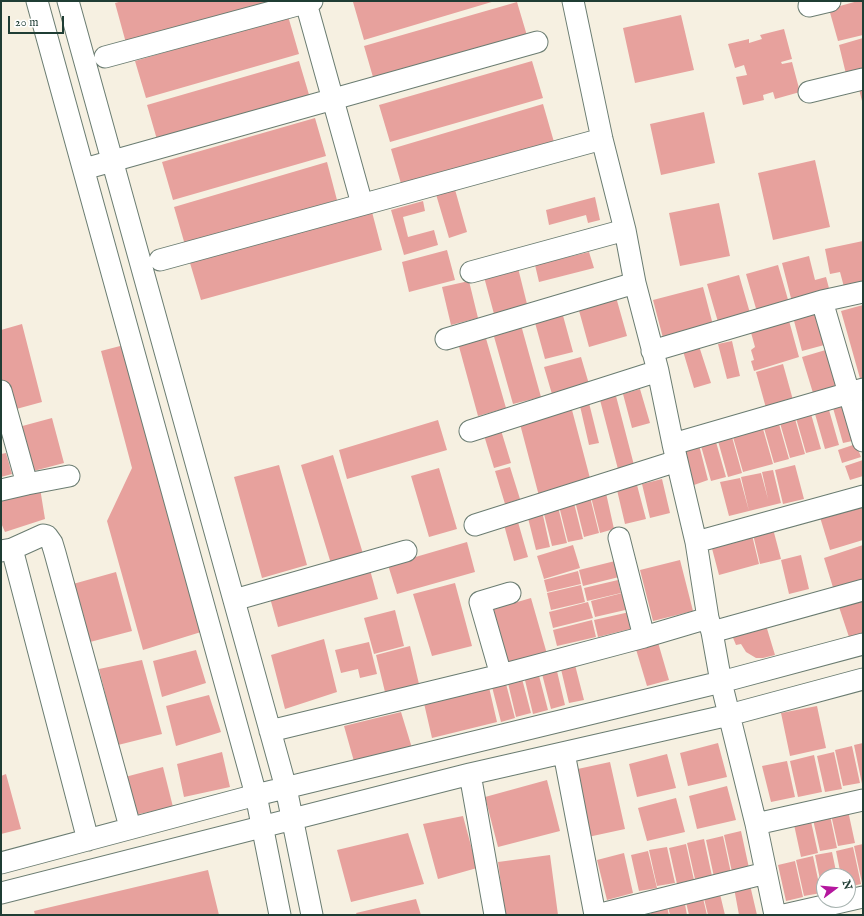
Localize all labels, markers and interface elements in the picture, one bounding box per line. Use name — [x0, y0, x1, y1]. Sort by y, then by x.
scale bar — [10, 8, 66, 34]
text: 20 m — [15, 15, 38, 30]
north arrow — [816, 868, 856, 908]
text: N — [839, 878, 855, 891]

